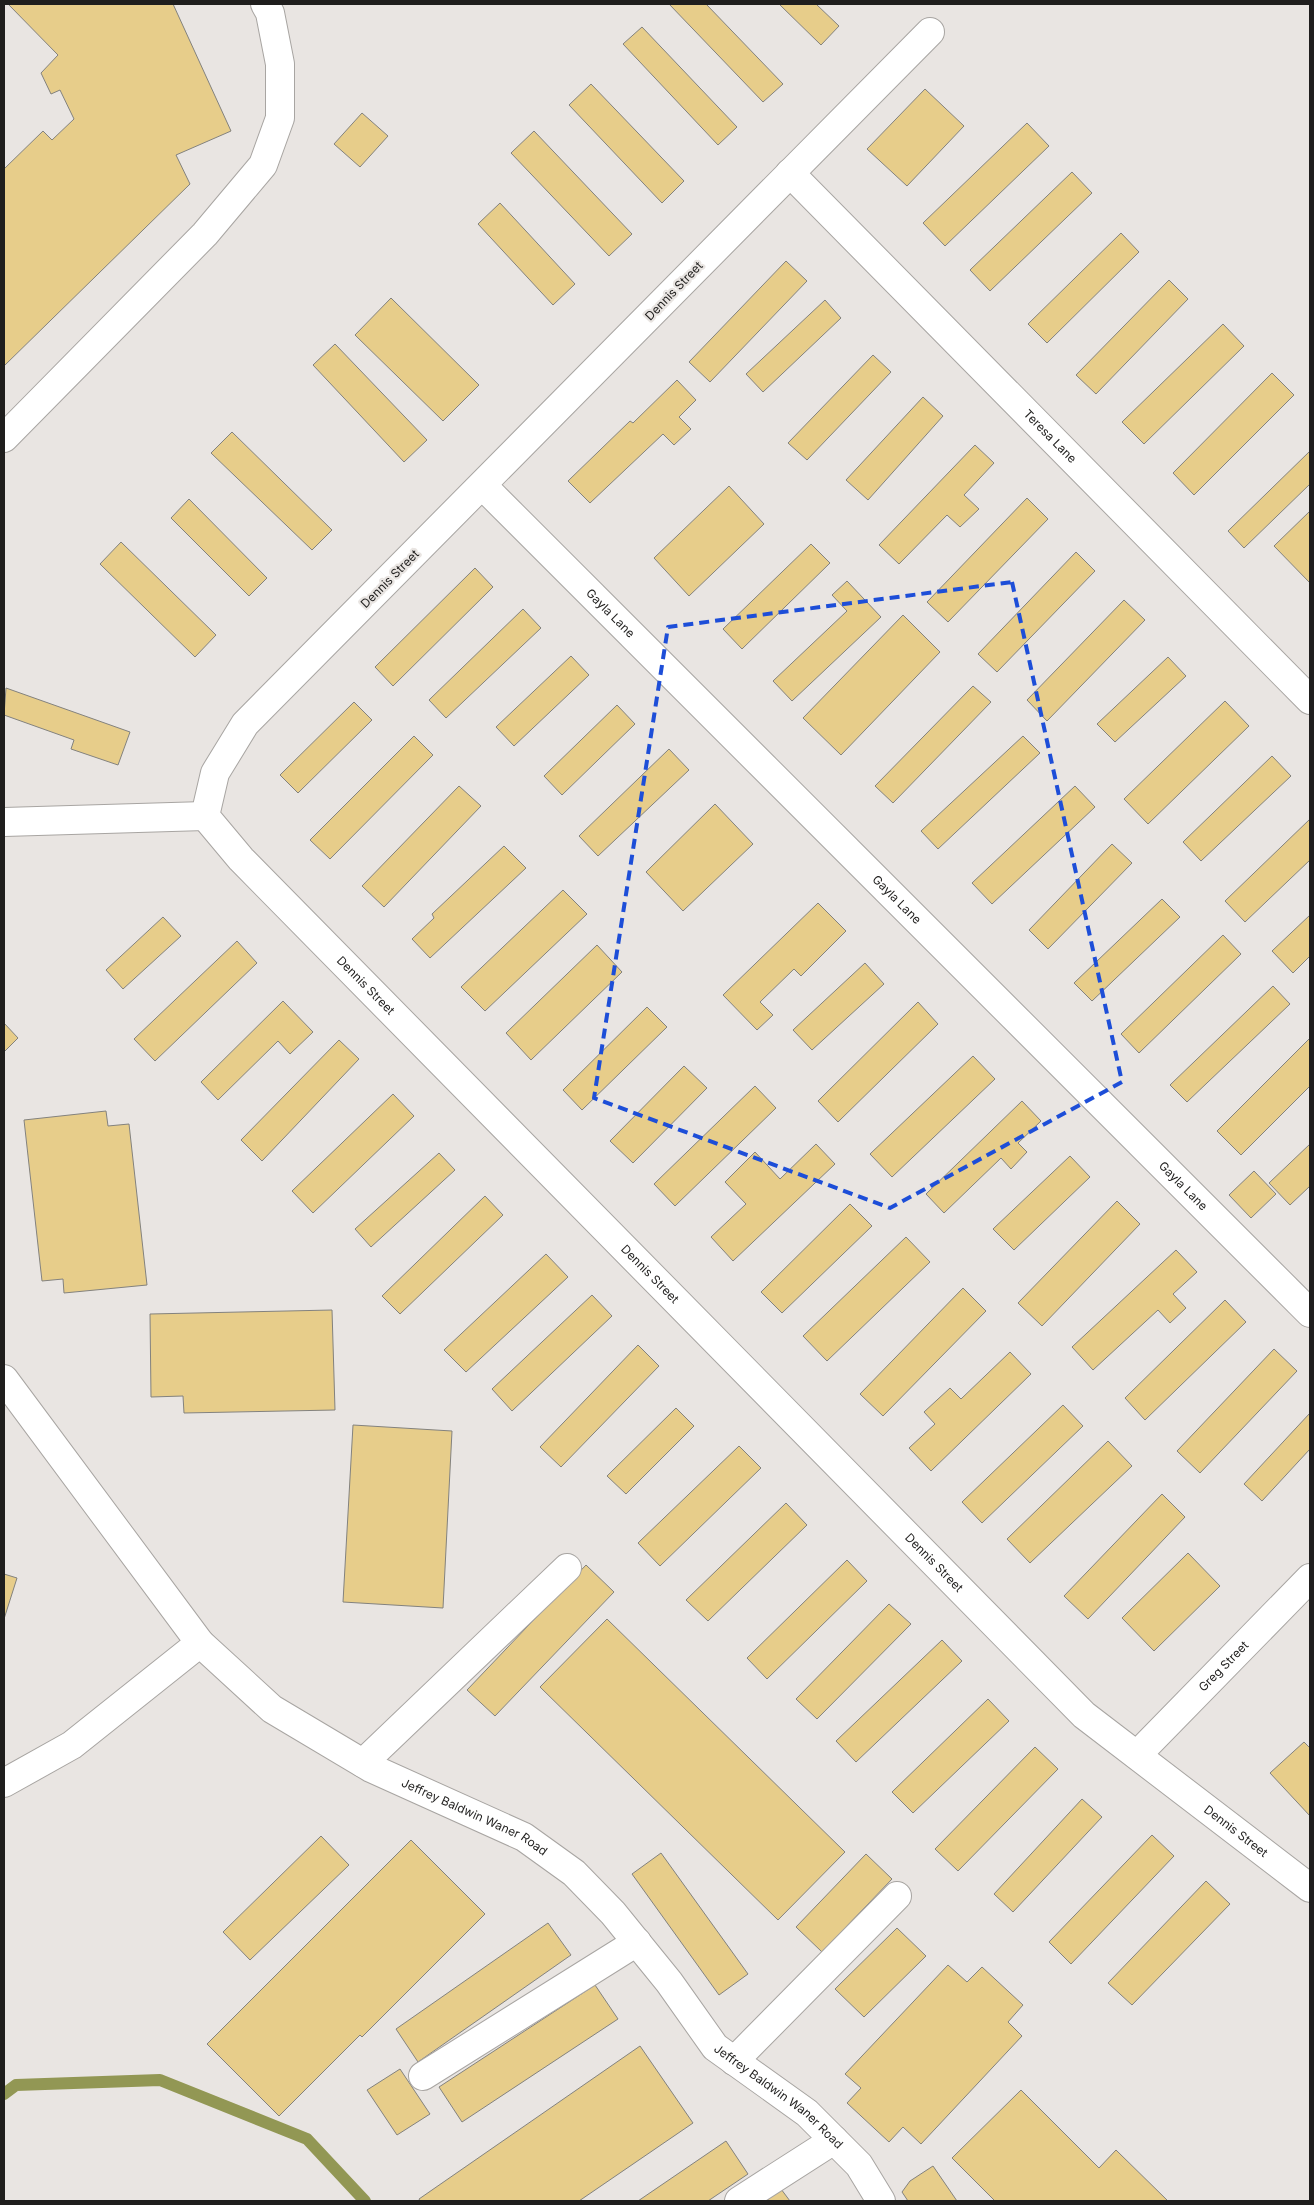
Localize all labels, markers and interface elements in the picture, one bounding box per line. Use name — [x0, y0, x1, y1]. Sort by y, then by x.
street label: Dennis Street — [642, 258, 706, 323]
street label: Teresa Lane — [1021, 406, 1080, 466]
street label: Dennis Street — [357, 546, 422, 611]
street label: Gayla Lane — [583, 585, 638, 641]
street label: Gayla Lane — [869, 872, 925, 927]
street label: Dennis Street — [334, 953, 398, 1018]
street label: Gayla Lane — [1156, 1158, 1211, 1213]
street label: Dennis Street — [618, 1241, 682, 1306]
street label: Dennis Street — [902, 1530, 967, 1595]
street label: Greg Street — [1195, 1637, 1251, 1694]
street label: Jeffrey Baldwin Waner Road — [399, 1775, 551, 1858]
street label: Dennis Street — [1201, 1802, 1271, 1860]
street label: Jeffrey Baldwin Waner Road — [711, 2041, 846, 2152]

